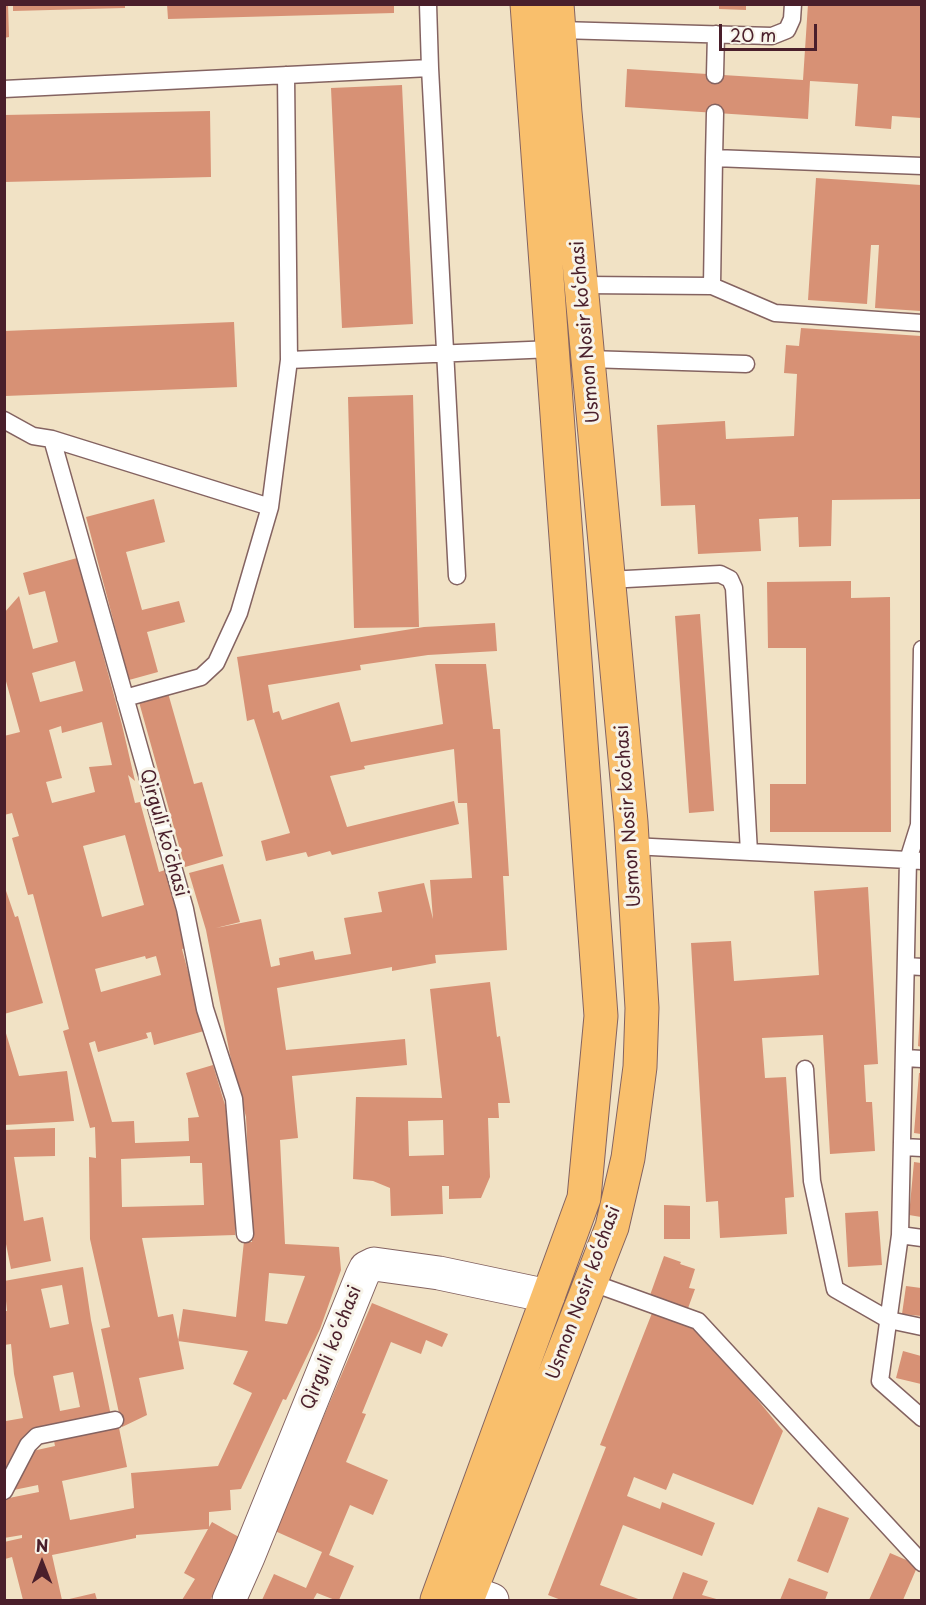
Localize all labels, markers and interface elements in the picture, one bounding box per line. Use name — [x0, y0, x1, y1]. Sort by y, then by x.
scale bar — [722, 12, 820, 50]
text: 20 m — [730, 21, 776, 48]
street label: Usmon Nosir ko‘chasi — [567, 240, 605, 424]
street label: Usmon Nosir ko‘chasi — [612, 724, 646, 908]
street label: Qirguli koʻchasi — [134, 767, 192, 899]
street label: Usmon Nosir ko‘chasi — [543, 1203, 625, 1383]
street label: Qirguli koʻchasi — [297, 1283, 367, 1413]
north arrow — [12, 1533, 72, 1593]
text: N — [36, 1533, 48, 1557]

